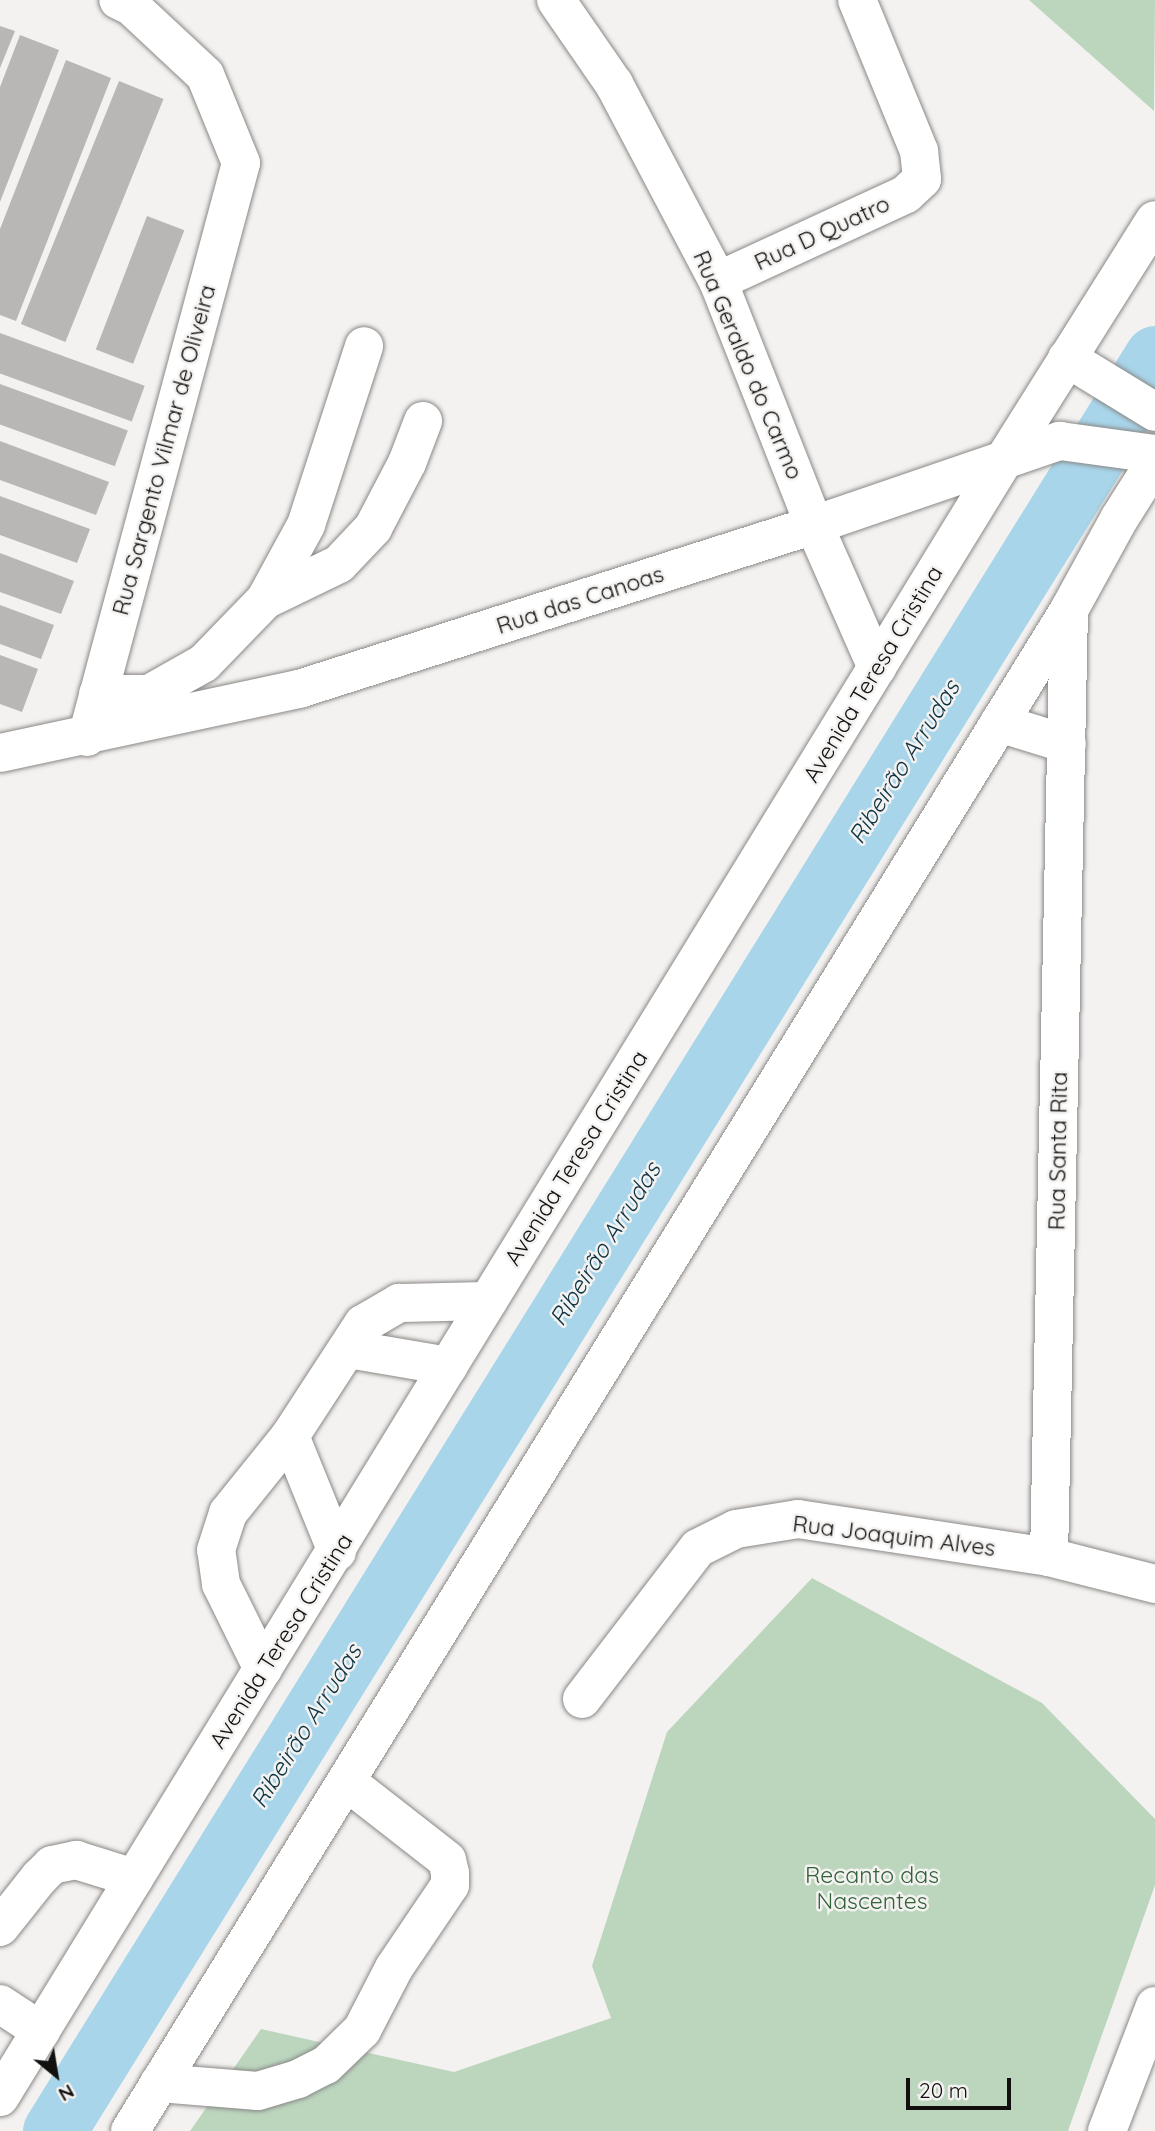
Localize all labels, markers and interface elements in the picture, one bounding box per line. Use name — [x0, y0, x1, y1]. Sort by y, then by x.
street label: Rua D Quatro — [750, 190, 894, 276]
street label: Rua Geraldo do Carmo — [687, 246, 809, 484]
street label: Rua Sargento Vilmar de Oliveira — [107, 282, 221, 618]
street label: Rua das Canoas — [493, 560, 667, 640]
street label: Avenida Teresa Cristina — [797, 561, 949, 787]
water label: Ribeirão Arrudas — [842, 675, 966, 849]
street label: Avenida Teresa Cristina — [499, 1046, 653, 1270]
street label: Rua Santa Rita — [1043, 1071, 1073, 1231]
water label: Ribeirão Arrudas — [543, 1157, 667, 1331]
street label: Rua Joaquim Alves — [791, 1510, 997, 1562]
street label: Avenida Teresa Cristina — [204, 1529, 358, 1753]
water label: Ribeirão Arrudas — [244, 1639, 368, 1813]
park label: Recanto das Nascentes — [805, 1861, 939, 1915]
north arrow — [21, 2040, 91, 2110]
scale bar — [910, 2064, 1015, 2108]
text: 20 m — [919, 2077, 968, 2103]
text: N — [54, 2079, 79, 2107]

